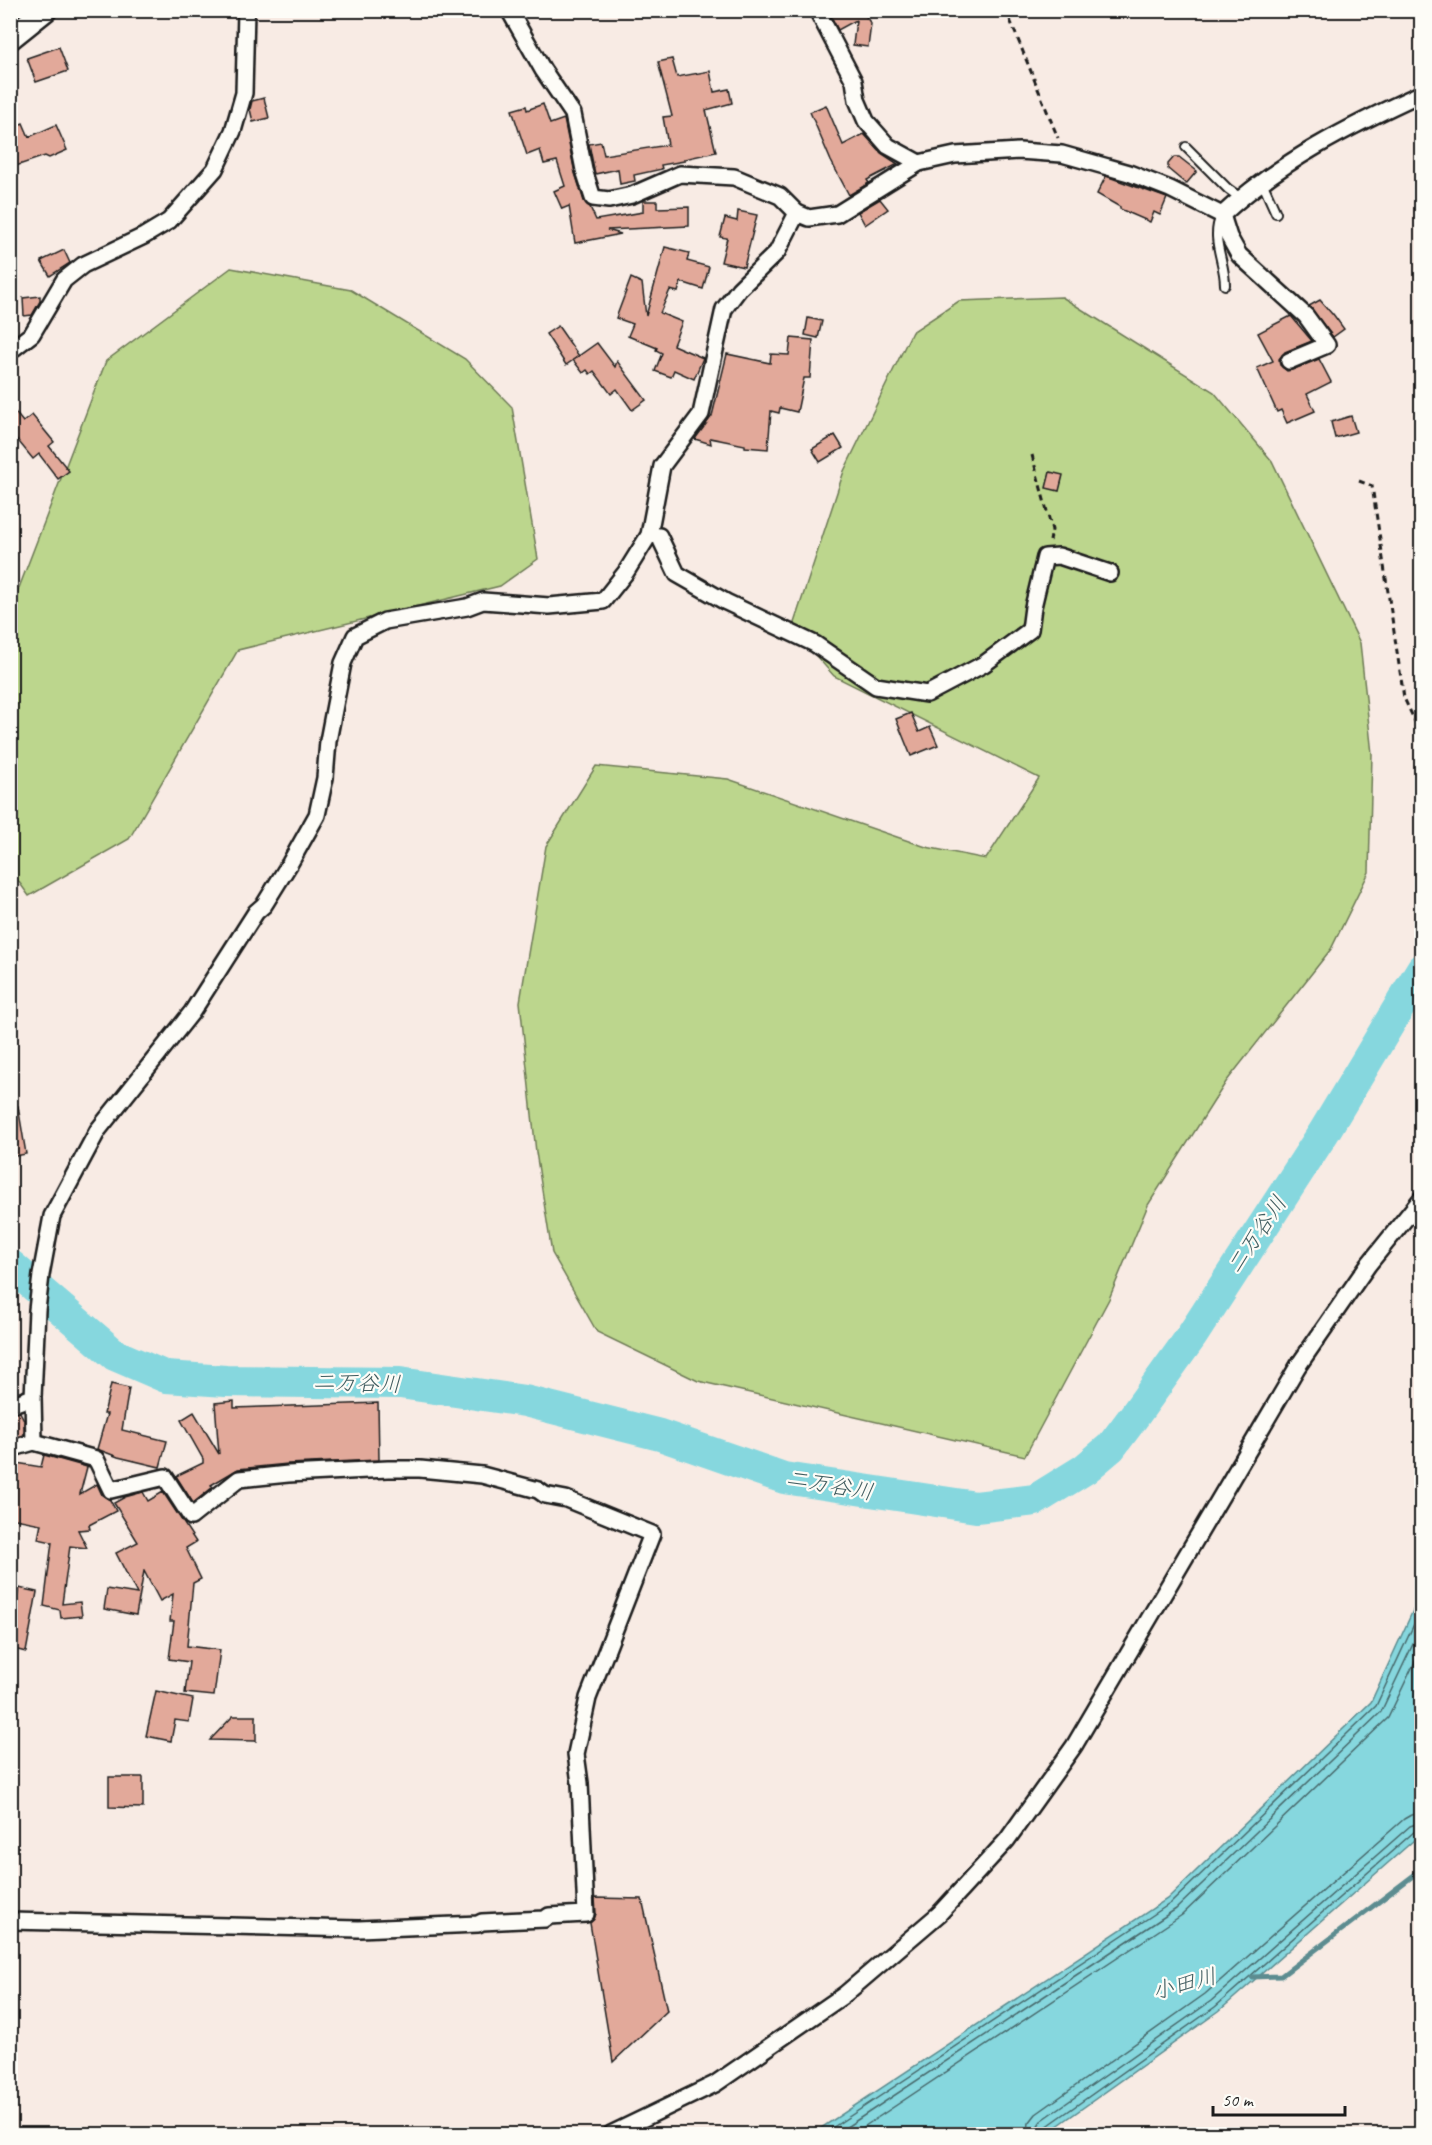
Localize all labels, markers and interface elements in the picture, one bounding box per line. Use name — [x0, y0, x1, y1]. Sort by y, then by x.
water label: 二万谷川 — [1221, 1190, 1293, 1279]
water label: 二万谷川 — [312, 1367, 401, 1399]
water label: 二万谷川 — [784, 1464, 876, 1506]
water label: 小田川 — [1149, 1962, 1220, 2006]
scale bar — [1213, 2079, 1345, 2117]
text: 50 m — [1222, 2089, 1255, 2111]

